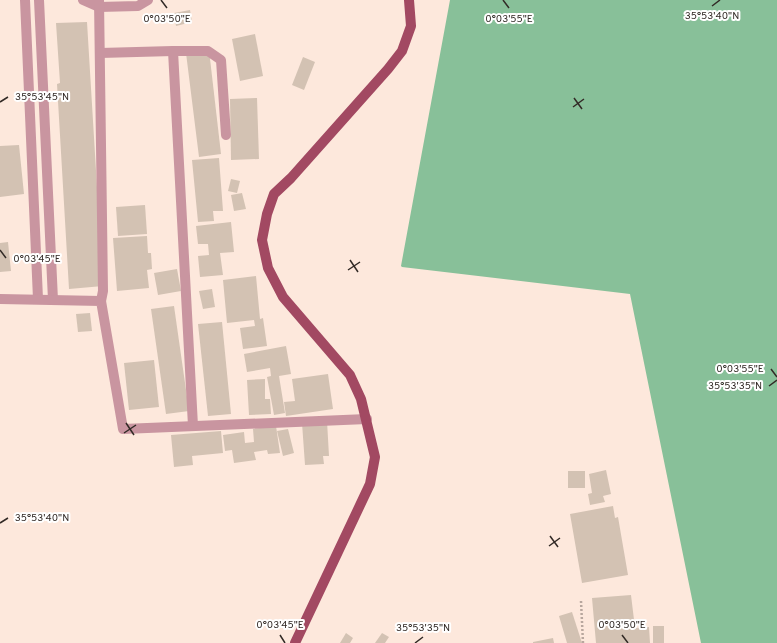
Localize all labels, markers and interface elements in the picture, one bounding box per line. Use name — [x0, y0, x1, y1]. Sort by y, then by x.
text: 35°53'40"N — [685, 10, 739, 23]
text: 0°03'50"E — [143, 13, 191, 26]
text: 0°03'55"E — [485, 13, 533, 26]
text: 35°53'45"N — [15, 91, 69, 104]
text: 0°03'45"E — [13, 253, 61, 266]
text: 0°03'55"E — [716, 363, 764, 376]
text: 35°53'35"N — [708, 380, 762, 393]
text: 35°53'40"N — [15, 512, 69, 525]
text: 0°03'45"E — [256, 619, 304, 632]
text: 0°03'50"E — [598, 619, 646, 632]
text: 35°53'35"N — [396, 622, 450, 635]

